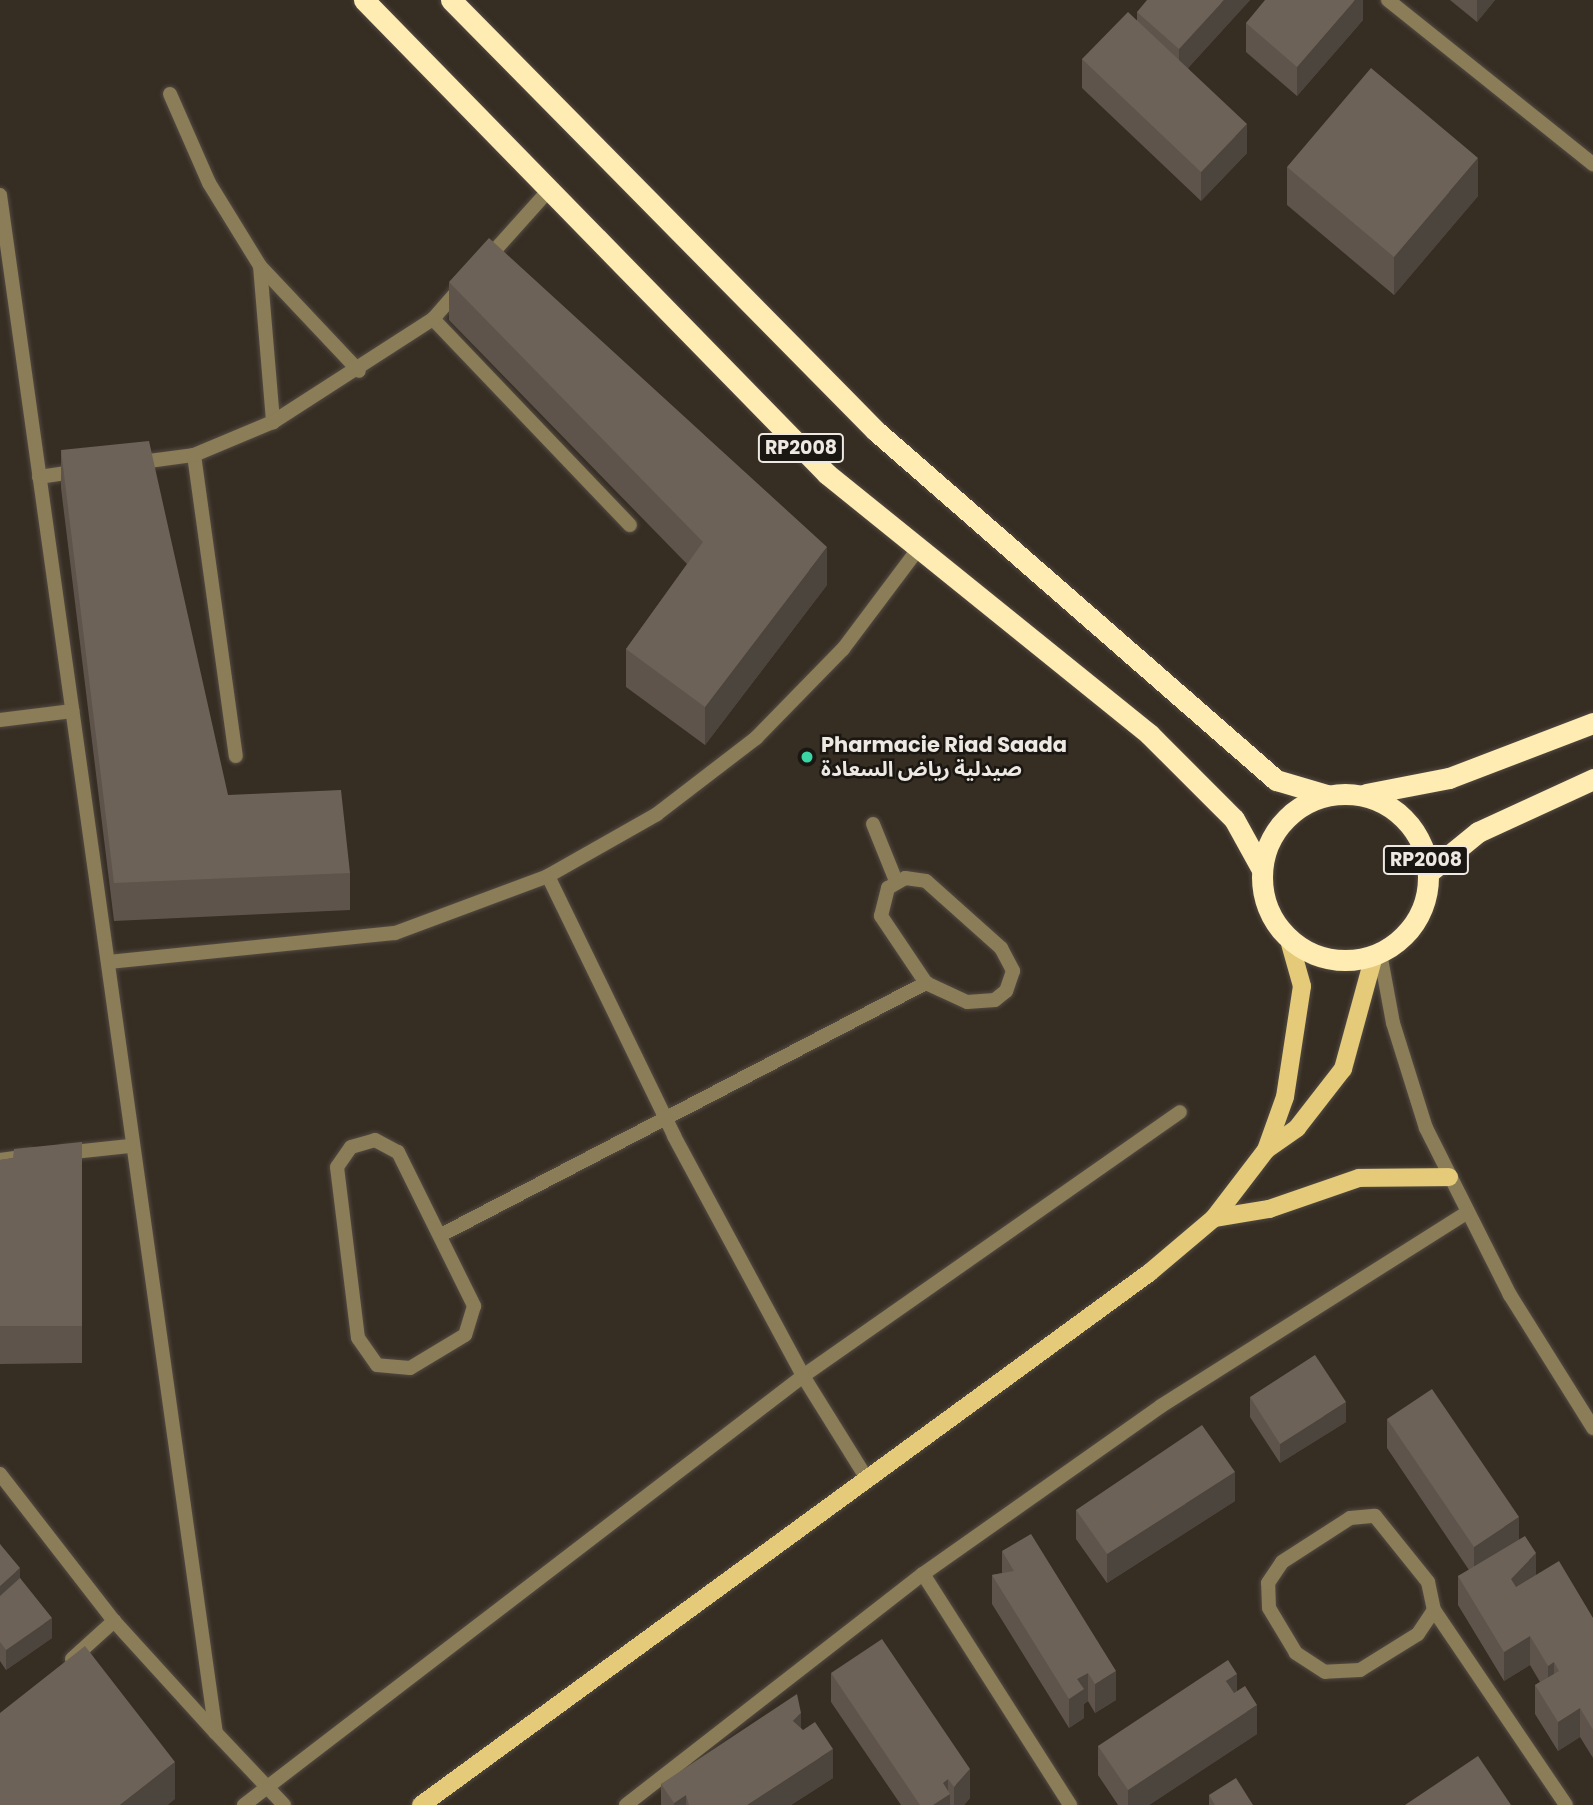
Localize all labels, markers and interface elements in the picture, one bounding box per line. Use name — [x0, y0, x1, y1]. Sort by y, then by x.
road number: RP2008 — [757, 432, 845, 463]
place label: Pharmacie Riad Saada صيدلية رياض السعادة — [821, 732, 1067, 782]
marker: Pharmacie Riad Saada صيدلية رياض السعادة — [799, 749, 815, 765]
road number: RP2008 — [1382, 845, 1470, 876]

